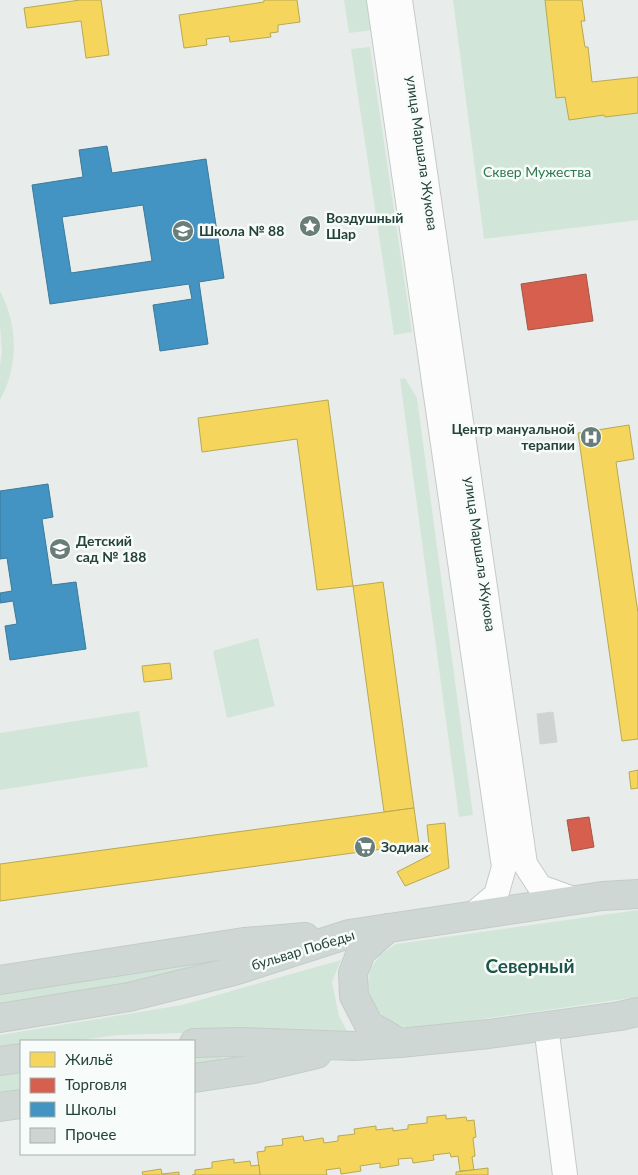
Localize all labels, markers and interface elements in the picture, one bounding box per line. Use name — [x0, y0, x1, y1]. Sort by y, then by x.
street label: улица Маршала Жукова — [403, 74, 442, 232]
park label: Сквер Мужества — [483, 163, 591, 180]
place label: Воздушный Шар — [326, 209, 403, 242]
place icon: Воздушный Шар — [298, 214, 322, 238]
school or university icon: Школа № 88 — [171, 219, 195, 243]
place label: Школа № 88 — [199, 222, 284, 239]
place label: Центр мануальной терапии — [451, 420, 575, 453]
hospital icon: Центр мануальной терапии — [579, 425, 603, 449]
street label: улица Маршала Жукова — [461, 475, 500, 633]
place label: Детский сад № 188 — [76, 532, 146, 565]
school or university icon: Детский сад № 188 — [48, 537, 72, 561]
supermarket icon: Зодиак — [353, 835, 377, 859]
place label: Зодиак — [381, 838, 429, 855]
street label: бульвар Победы — [249, 926, 357, 973]
district label: Северный — [486, 954, 574, 977]
legend — [20, 1040, 195, 1155]
text: Жильё — [65, 1050, 113, 1068]
text: Торговля — [65, 1075, 127, 1093]
text: Школы — [65, 1100, 116, 1118]
text: Прочее — [65, 1125, 116, 1143]

